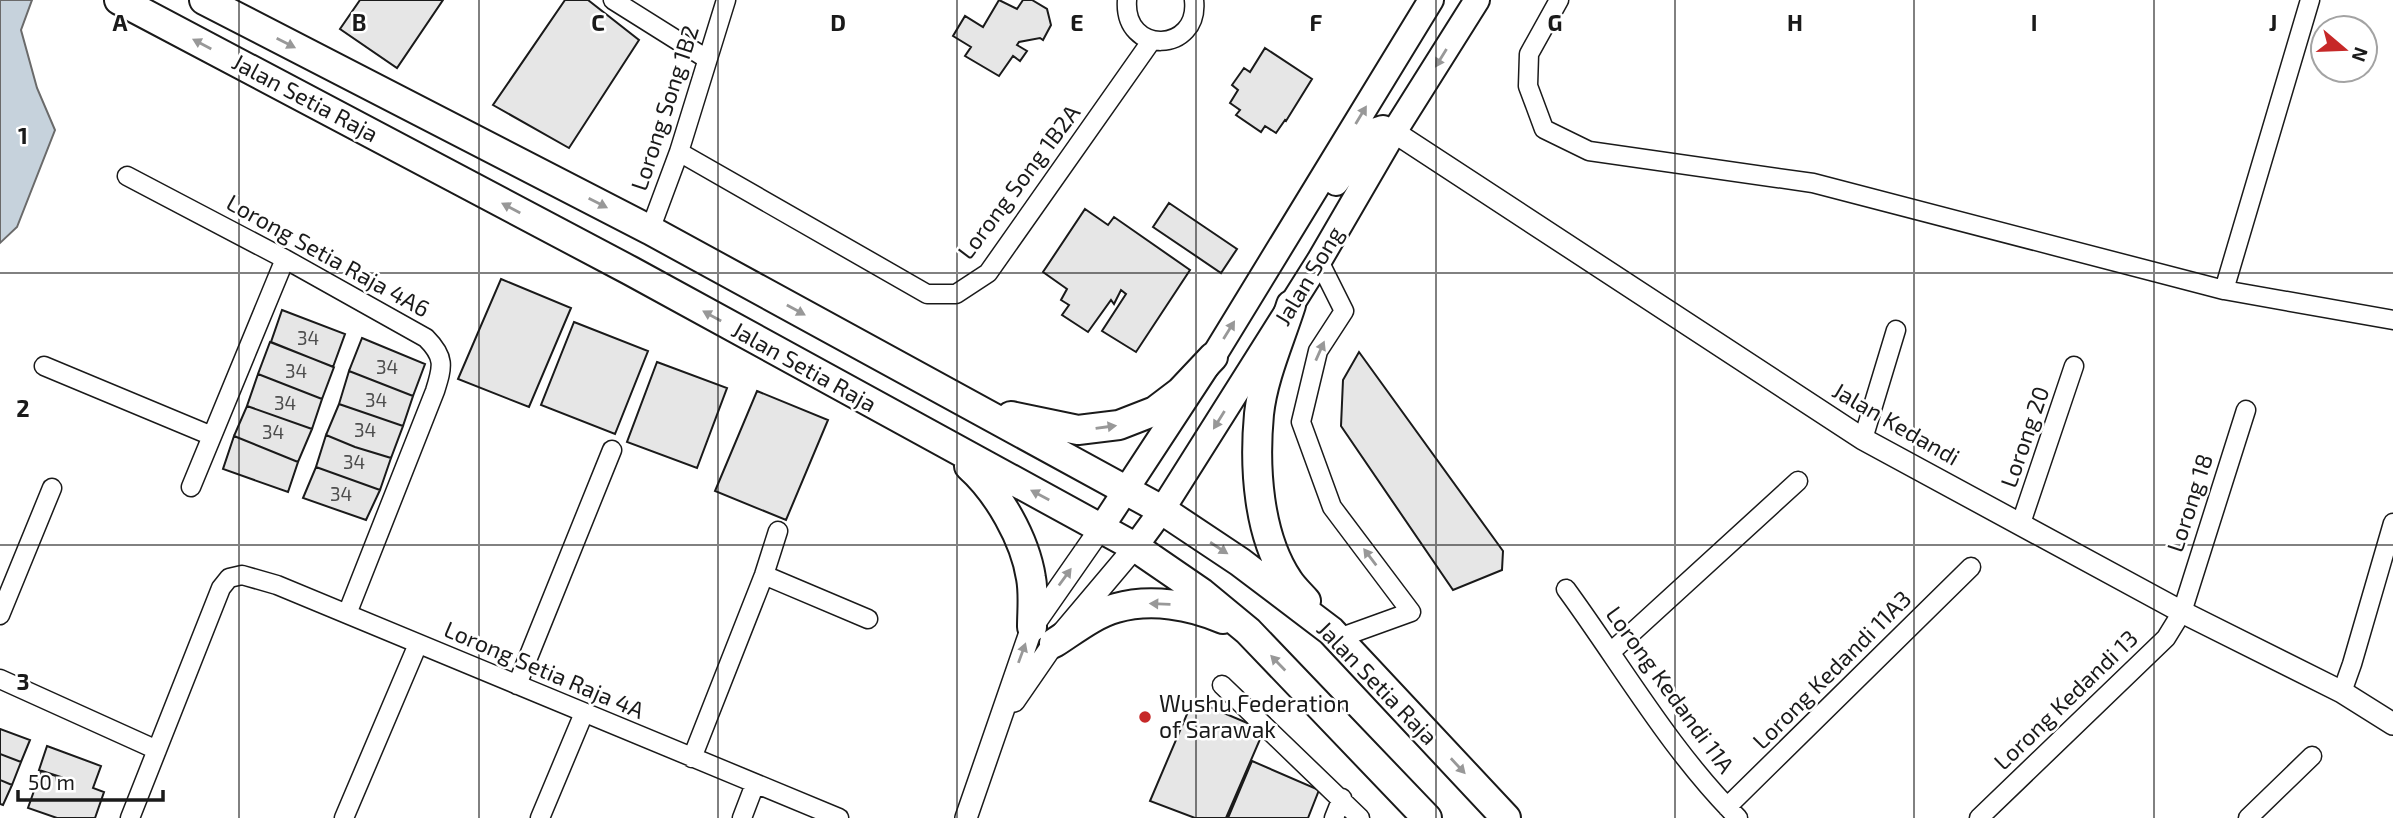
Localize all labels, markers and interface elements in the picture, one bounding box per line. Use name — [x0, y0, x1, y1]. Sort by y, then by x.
text: A — [112, 8, 128, 36]
text: B — [352, 8, 366, 36]
text: C — [591, 8, 605, 36]
text: D — [830, 8, 846, 36]
text: E — [1070, 8, 1084, 36]
text: F — [1310, 8, 1323, 36]
text: G — [1548, 8, 1562, 36]
text: H — [1787, 8, 1803, 36]
text: I — [2031, 8, 2037, 36]
text: J — [2269, 8, 2277, 36]
north arrow — [2309, 14, 2379, 84]
street label: Lorong Song 1B2 — [624, 22, 704, 194]
one-way arrow — [277, 36, 297, 48]
one-way arrow — [192, 38, 212, 50]
text: N — [2347, 44, 2374, 65]
street label: Jalan Setia Raja — [228, 47, 383, 147]
one-way arrow — [1434, 48, 1447, 68]
street label: Lorong Song 1B2A — [951, 98, 1086, 264]
one-way arrow — [1354, 105, 1367, 124]
text: 1 — [18, 121, 28, 149]
street label: Lorong Setia Raja 4A6 — [222, 188, 435, 323]
one-way arrow — [588, 197, 607, 209]
one-way arrow — [502, 202, 521, 214]
street label: Jalan Song — [1268, 221, 1349, 330]
one-way arrow — [786, 304, 806, 316]
one-way arrow — [702, 310, 721, 322]
street label: Jalan Setia Raja — [727, 315, 882, 417]
one-way arrow — [1223, 320, 1236, 339]
house number: 34 — [297, 326, 319, 349]
one-way arrow — [1314, 341, 1326, 361]
house number: 34 — [376, 355, 398, 378]
house number: 34 — [285, 359, 307, 382]
street label: Jalan Kedandi — [1828, 375, 1965, 471]
street label: Lorong 20 — [1994, 382, 2054, 491]
house number: 34 — [365, 388, 387, 411]
house number: 34 — [274, 391, 296, 414]
text: 2 — [16, 394, 30, 422]
one-way arrow — [1212, 410, 1225, 430]
house number: 34 — [354, 418, 376, 441]
house number: 34 — [262, 420, 284, 443]
one-way arrow — [1095, 421, 1117, 432]
house number: 34 — [343, 450, 365, 473]
street label: Lorong 18 — [2160, 450, 2218, 555]
house number: 34 — [330, 482, 352, 505]
one-way arrow — [1030, 490, 1050, 502]
one-way arrow — [1209, 541, 1228, 554]
one-way arrow — [1363, 548, 1377, 567]
one-way arrow — [1058, 568, 1072, 586]
street label: Lorong Kedandi 11A3 — [1746, 584, 1916, 754]
one-way arrow — [1149, 599, 1171, 610]
street label: Lorong Kedandi 11A — [1601, 600, 1741, 779]
street label: Lorong Setia Raja 4A — [440, 614, 649, 724]
street label: Jalan Setia Raja — [1312, 615, 1444, 750]
street label: Lorong Kedandi 13 — [1988, 624, 2143, 775]
one-way arrow — [1017, 643, 1028, 664]
one-way arrow — [1270, 654, 1287, 671]
text: 3 — [16, 667, 30, 695]
place label: Wushu Federation of Sarawak — [1159, 689, 1350, 743]
marker: Wushu Federation of Sarawak — [1137, 709, 1153, 725]
one-way arrow — [1450, 757, 1466, 775]
scale bar — [18, 758, 163, 802]
text: 50 m — [28, 769, 75, 794]

